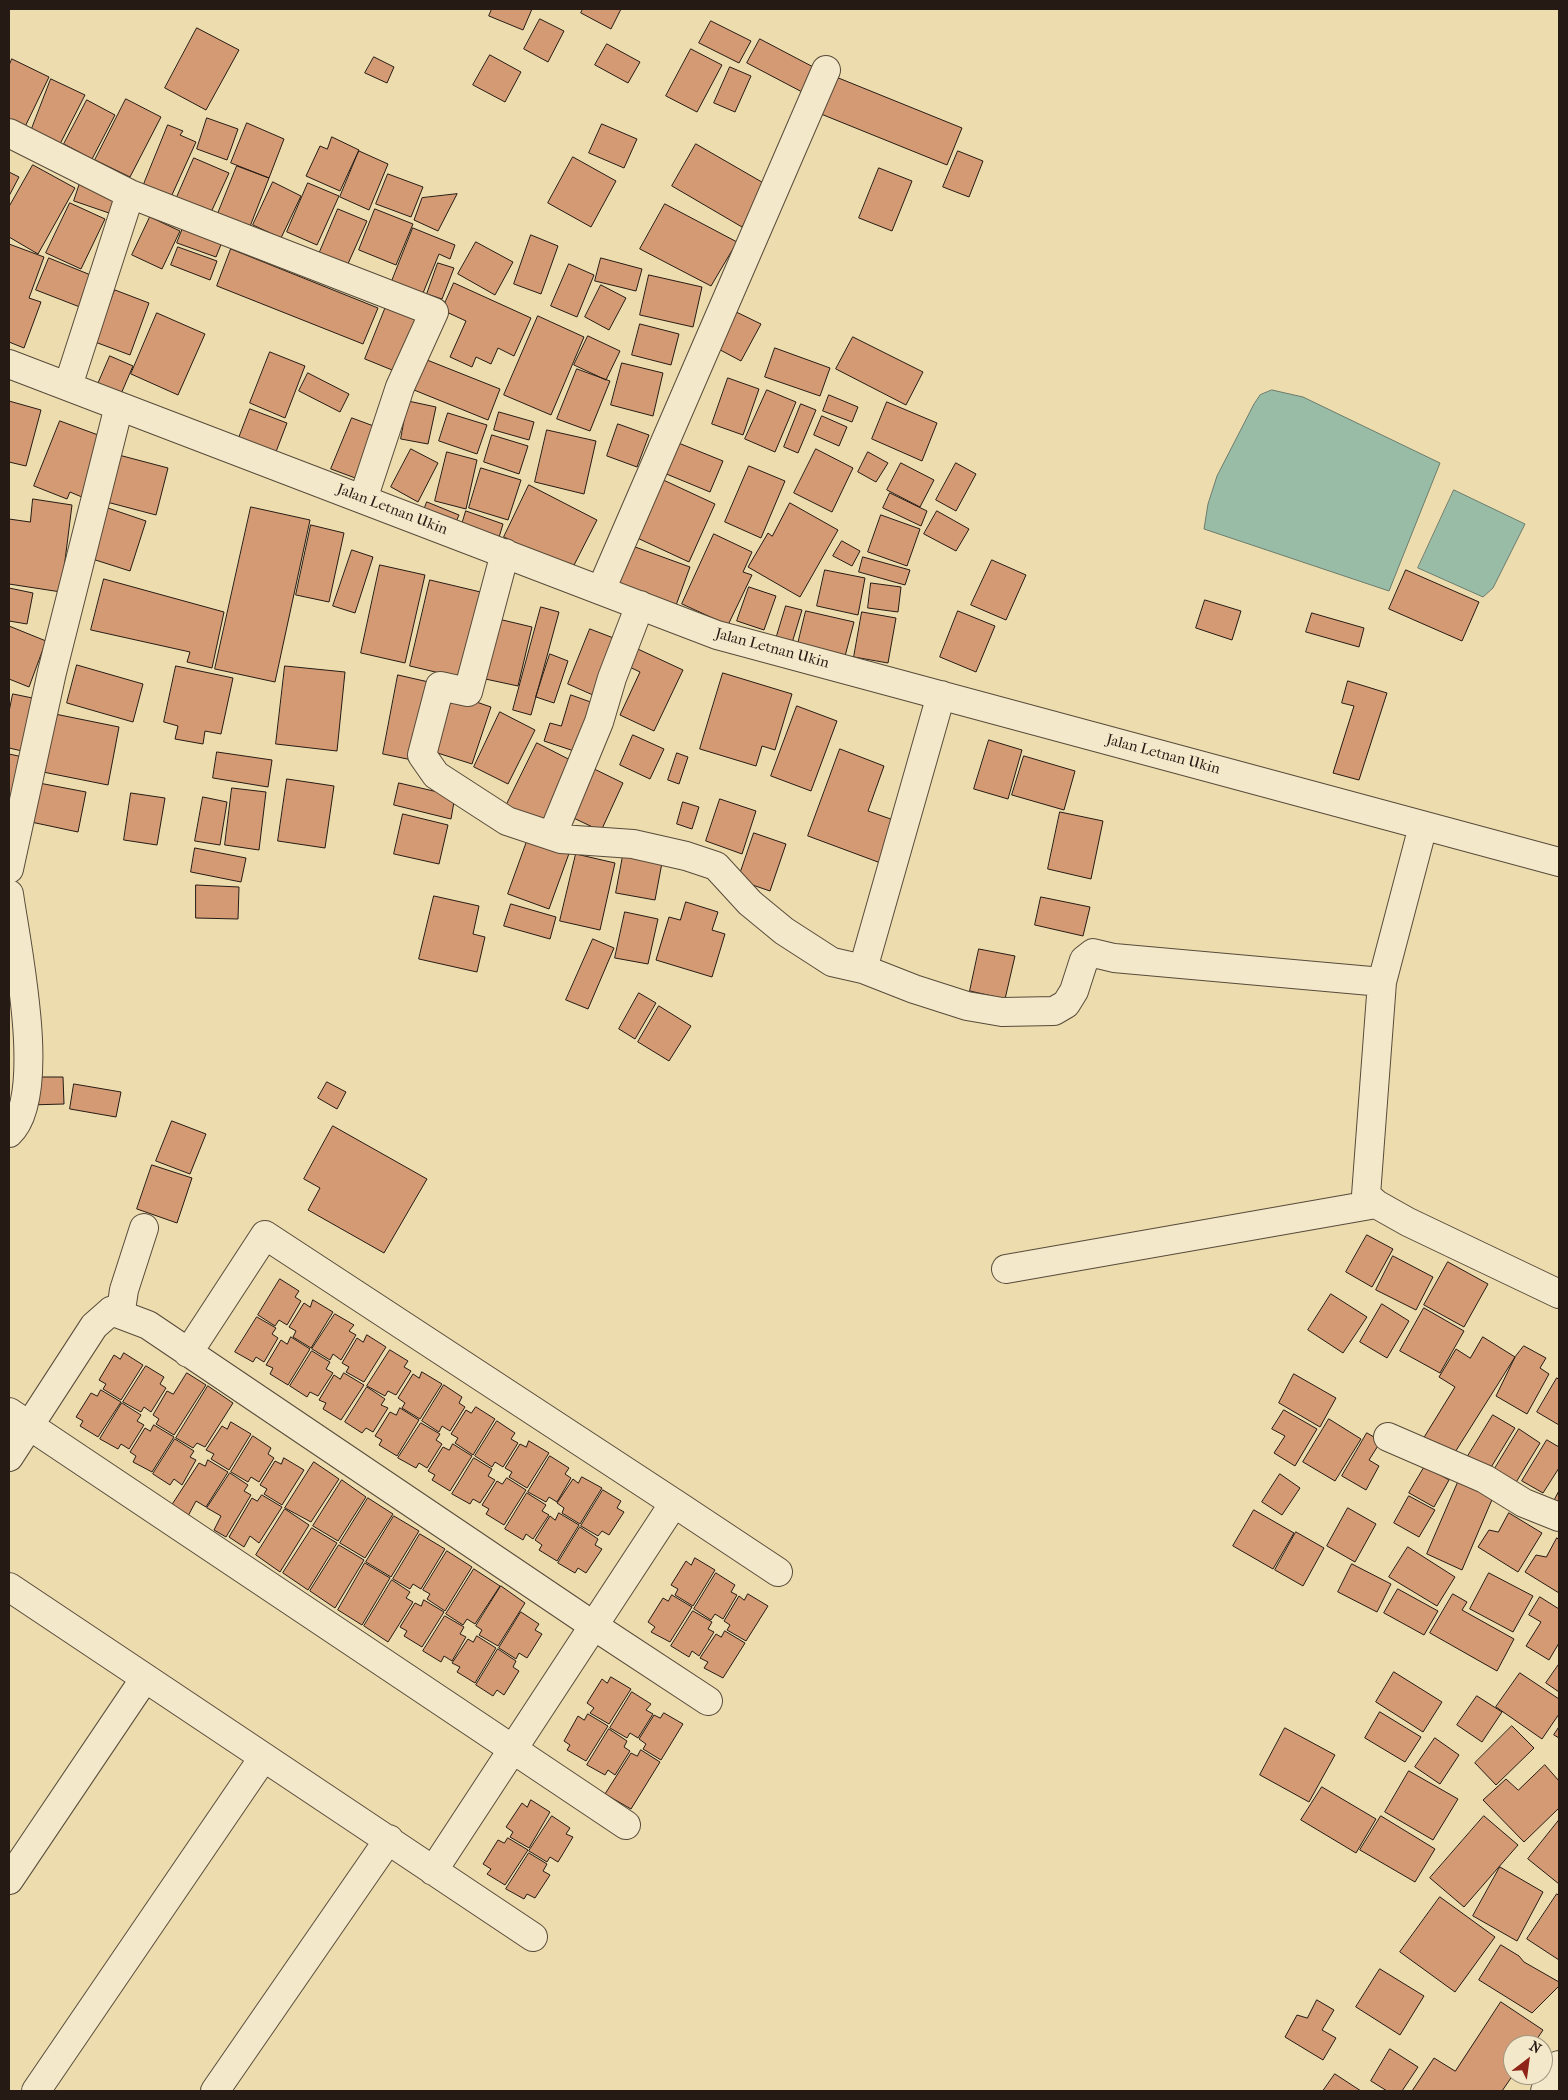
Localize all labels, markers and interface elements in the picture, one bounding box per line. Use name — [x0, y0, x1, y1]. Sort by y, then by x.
street label: Jalan Letnan Ukin — [334, 481, 450, 539]
street label: Jalan Letnan Ukin — [713, 625, 831, 673]
street label: Jalan Letnan Ukin — [1104, 731, 1222, 779]
north arrow — [1503, 2035, 1553, 2085]
text: N — [1526, 2037, 1544, 2057]

